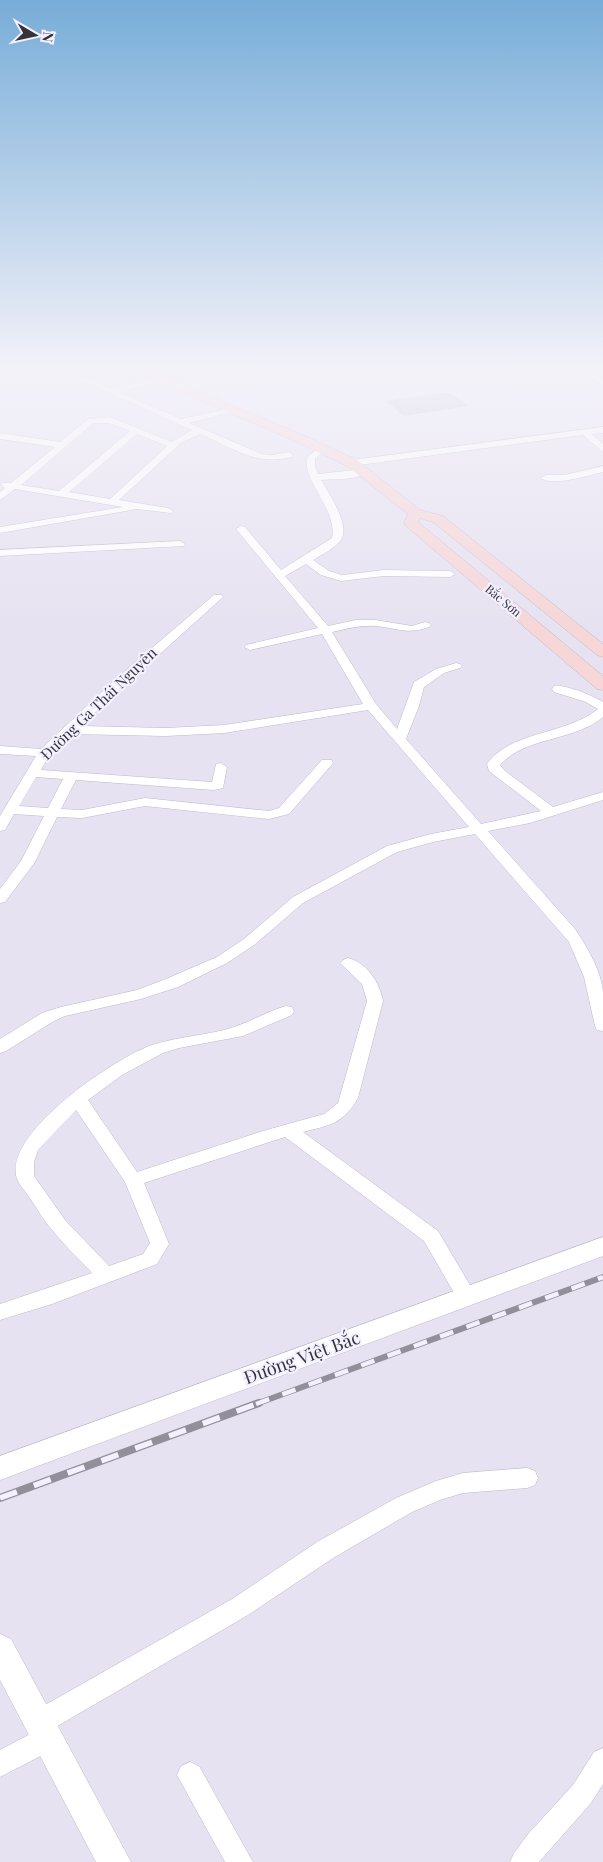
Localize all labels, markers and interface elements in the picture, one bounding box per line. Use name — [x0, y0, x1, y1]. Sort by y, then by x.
north arrow — [10, 10, 60, 60]
text: N — [38, 31, 59, 44]
street label: Bắc Sơn — [482, 580, 525, 620]
street label: Đường Ga Thái Nguyên — [36, 643, 161, 764]
street label: Đường Việt Bắc — [240, 1324, 363, 1389]

